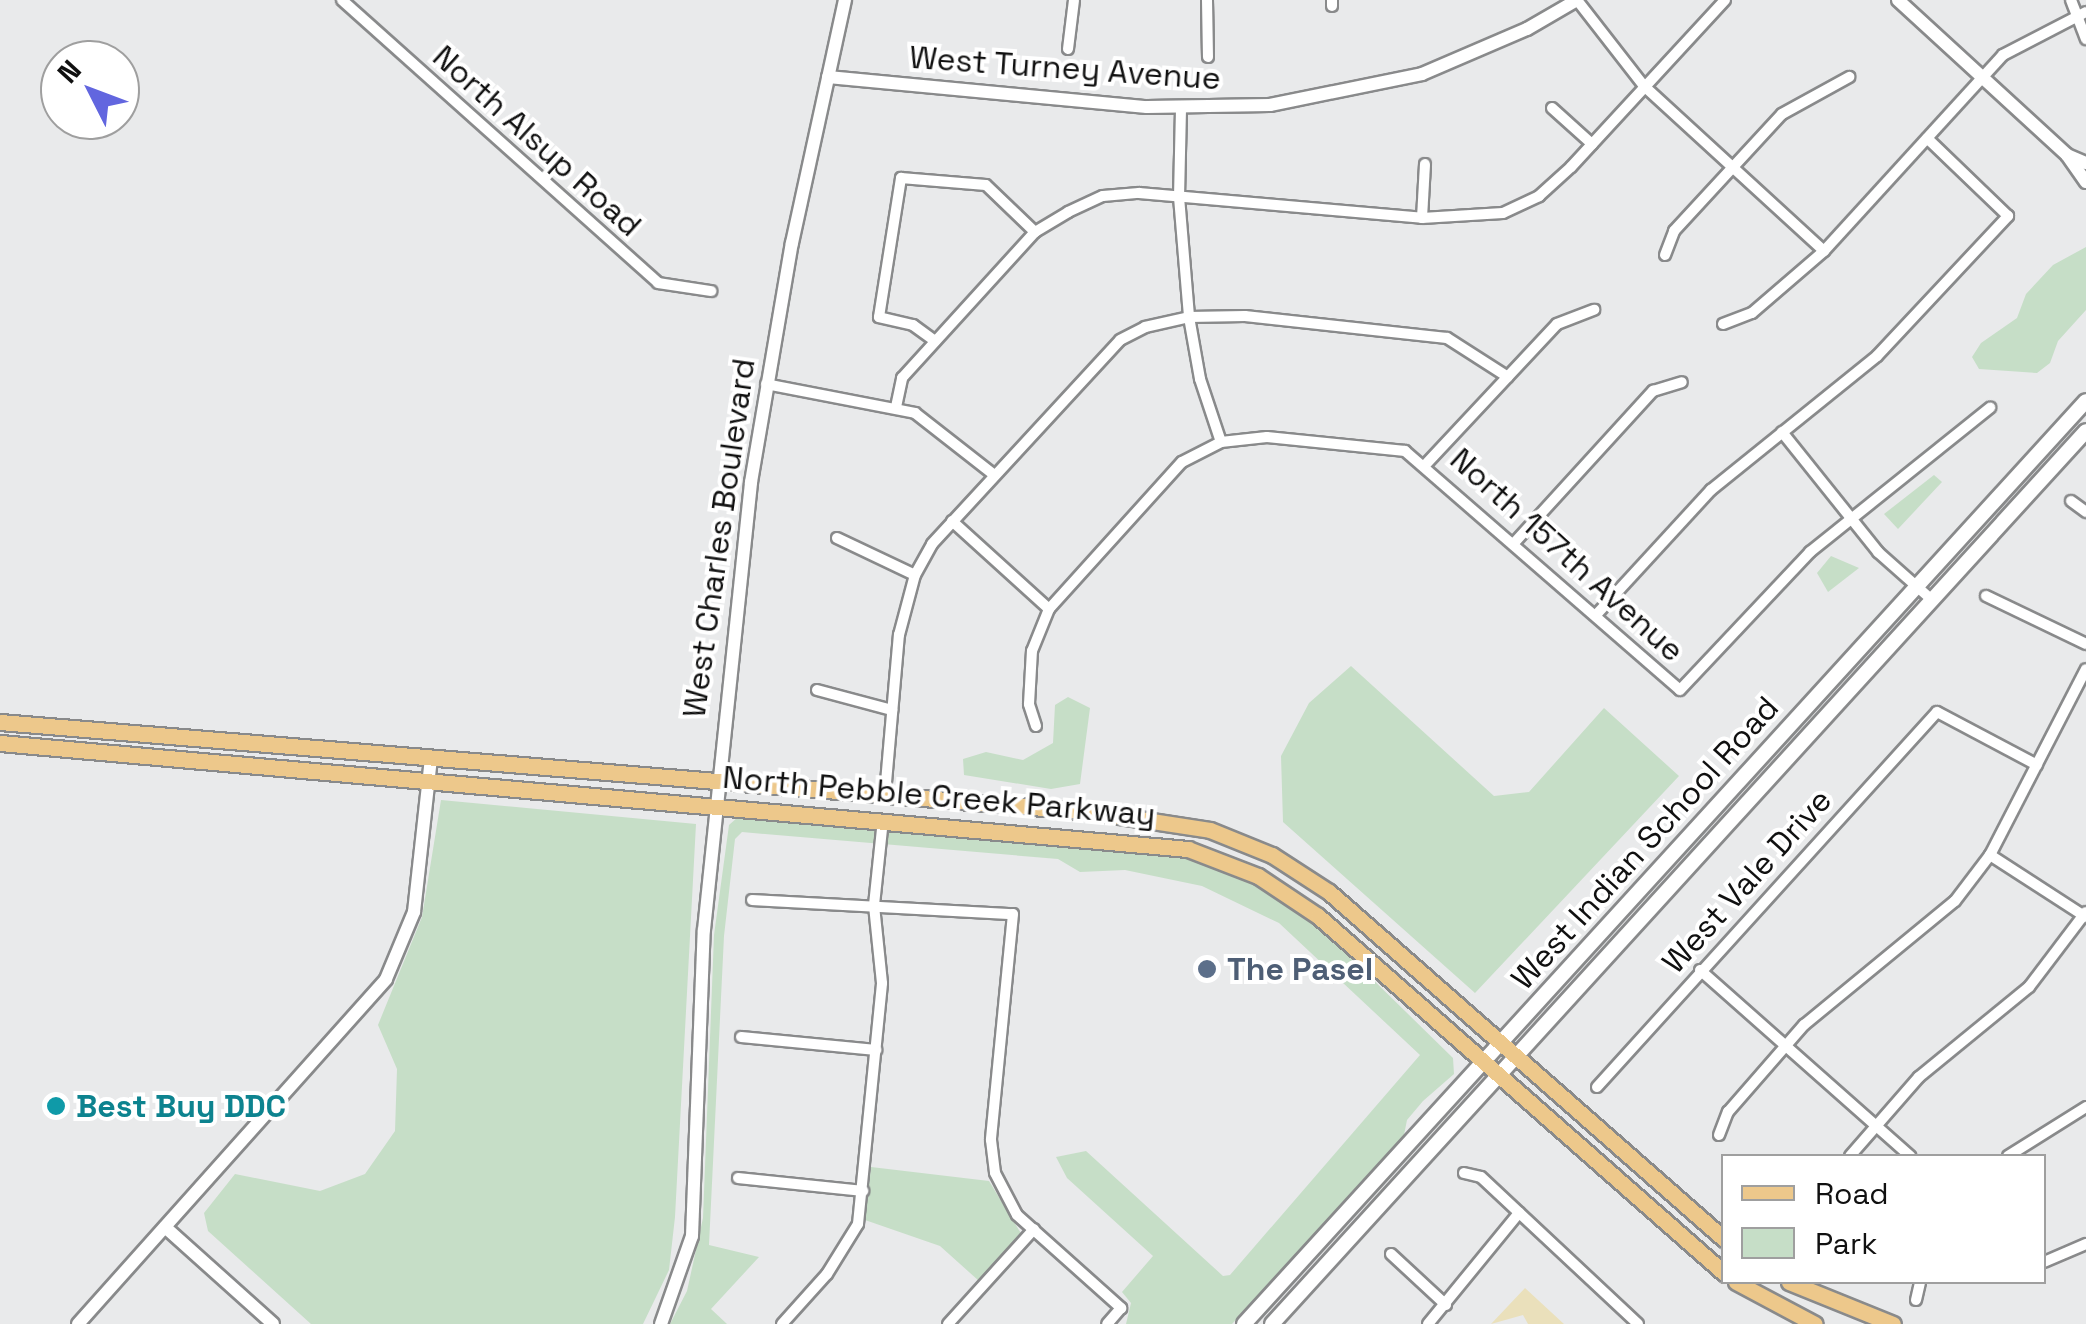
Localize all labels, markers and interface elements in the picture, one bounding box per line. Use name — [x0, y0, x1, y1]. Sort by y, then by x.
street label: North Alsup Road — [425, 37, 649, 245]
street label: West Turney Avenue — [907, 38, 1223, 98]
north arrow — [40, 40, 140, 140]
text: N — [50, 52, 89, 90]
street label: West Charles Boulevard — [675, 356, 763, 720]
street label: North 157th Avenue — [1442, 440, 1692, 670]
street label: West Indian School Road — [1503, 689, 1787, 997]
street label: North Pebble Creek Parkway — [721, 758, 1157, 834]
street label: West Vale Drive — [1654, 781, 1840, 981]
place label: The Pasel — [1227, 950, 1373, 988]
marker: The Pasel — [1196, 958, 1218, 980]
place label: Best Buy DDC — [76, 1087, 286, 1125]
marker: Best Buy DDC — [45, 1095, 67, 1117]
legend — [1721, 1154, 2046, 1284]
text: Road — [1815, 1174, 1889, 1213]
text: Park — [1815, 1224, 1877, 1263]

